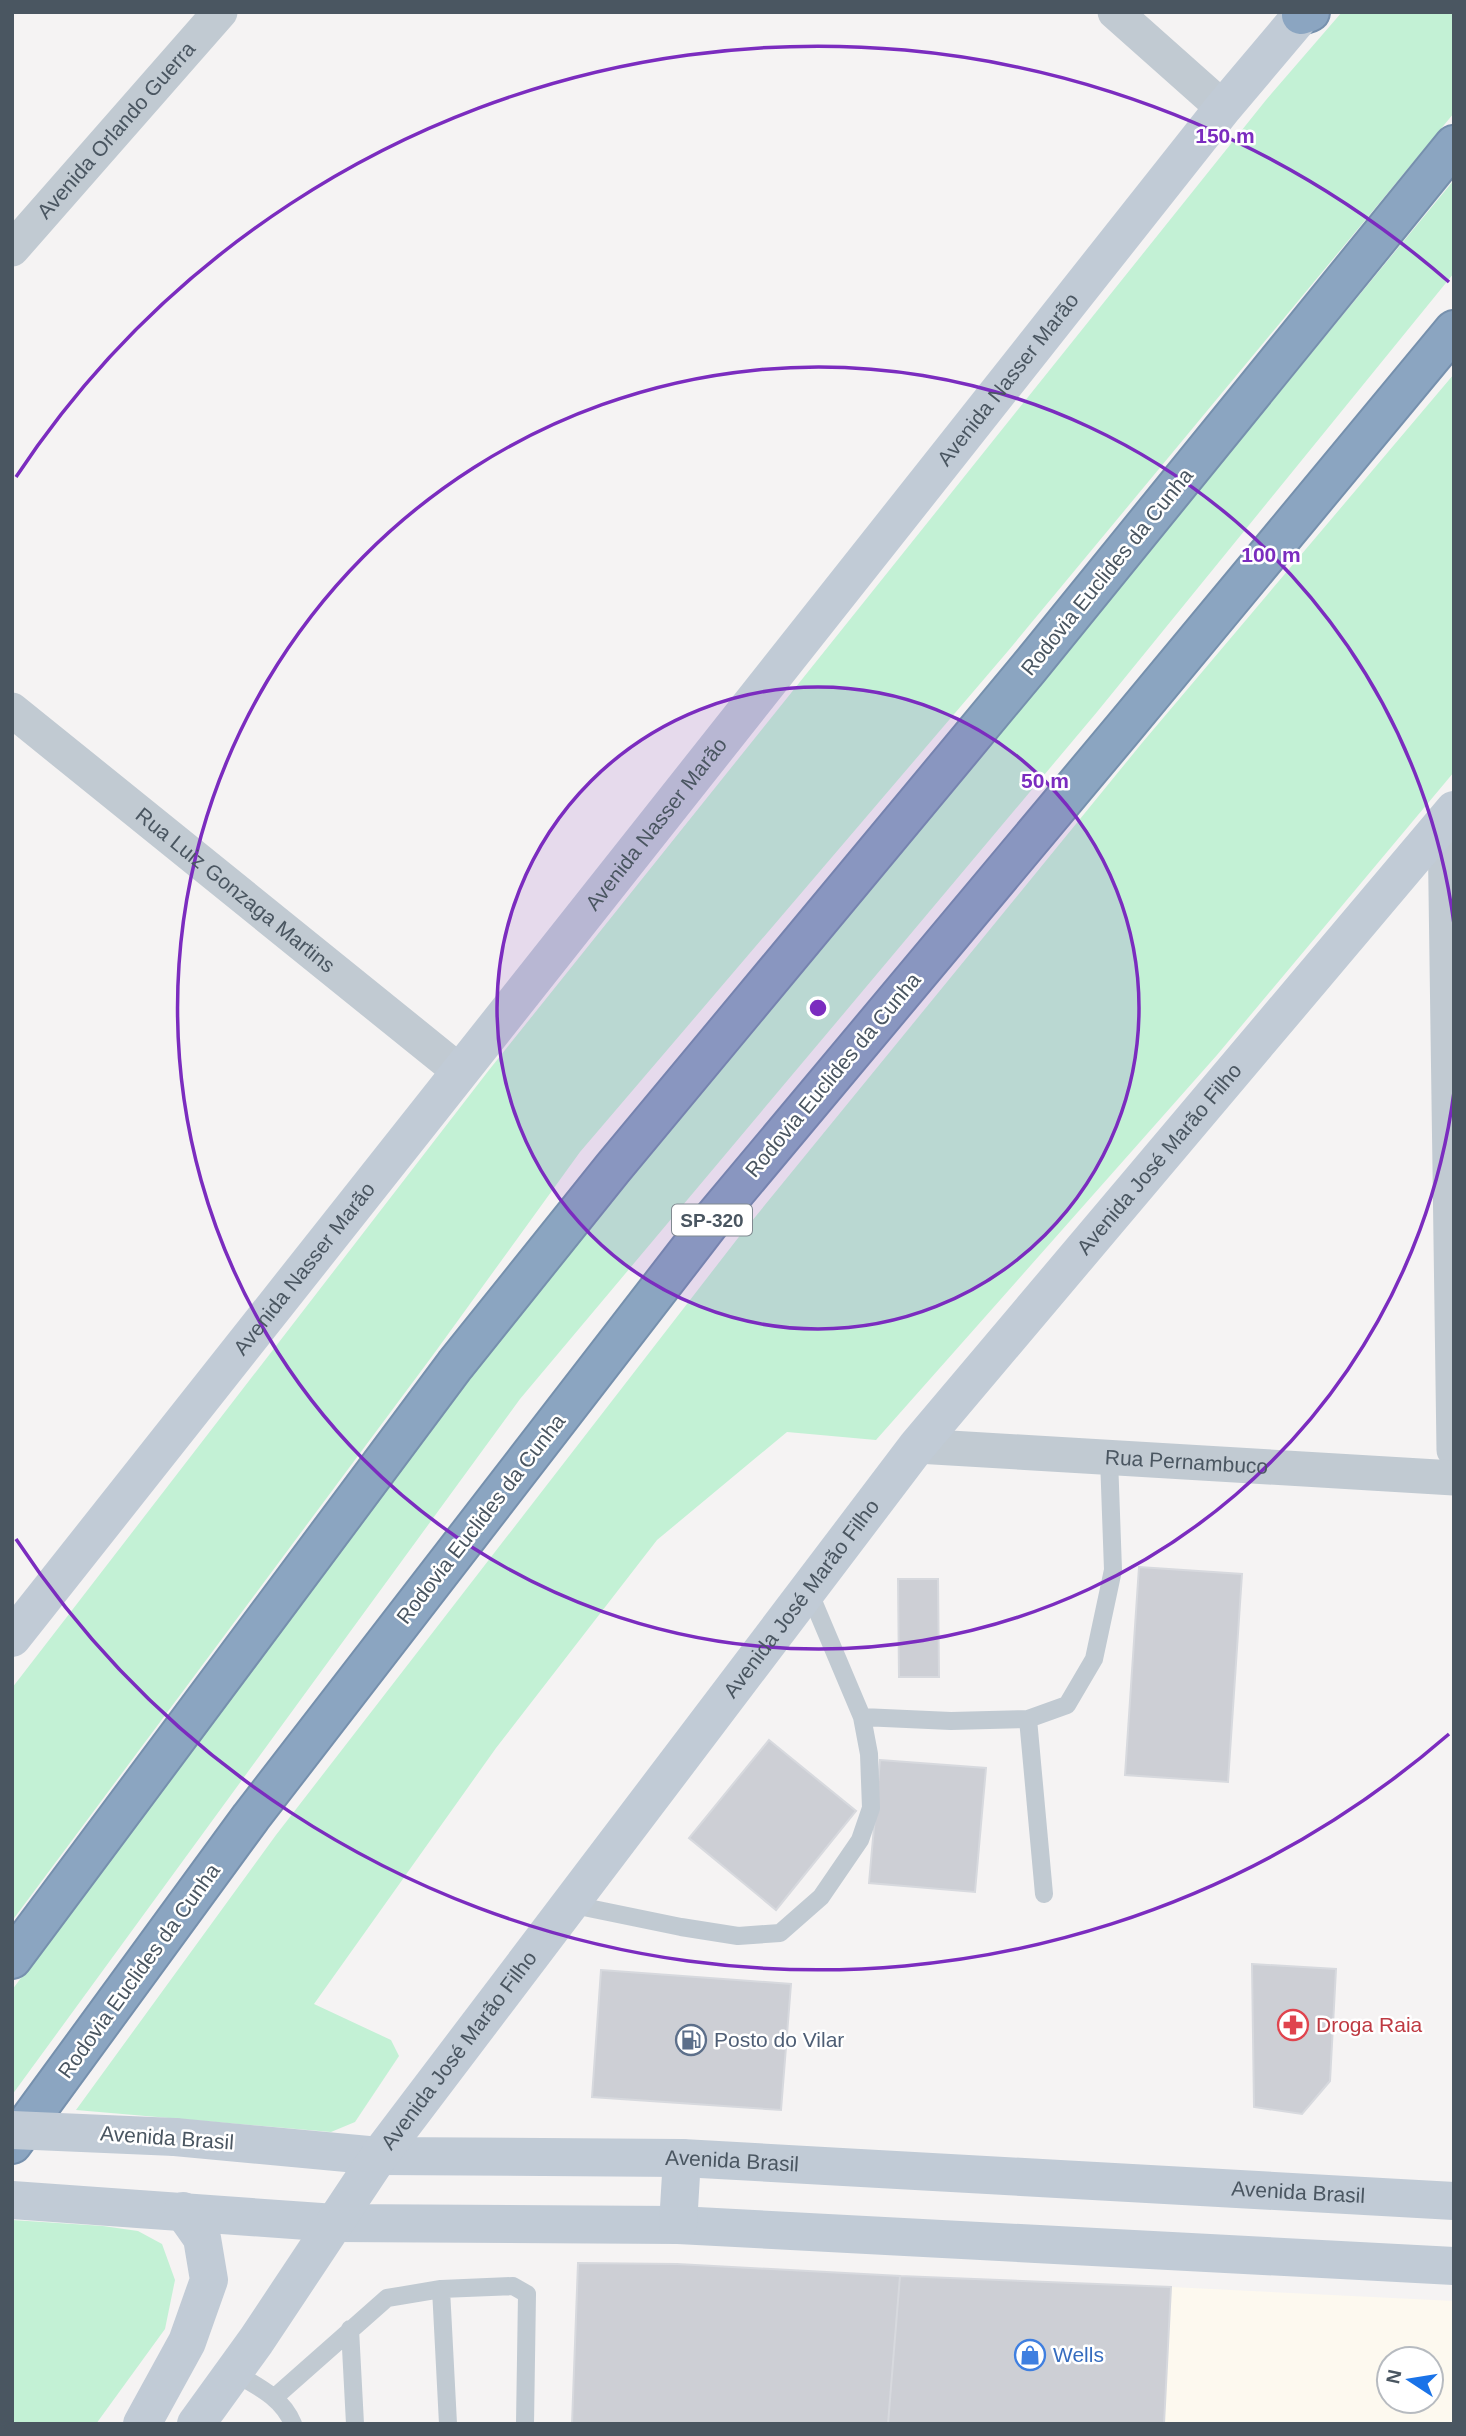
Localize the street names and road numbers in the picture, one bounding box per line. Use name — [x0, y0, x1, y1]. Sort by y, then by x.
street label: Avenida Orlando Guerra — [32, 37, 200, 223]
street label: Avenida Nasser Marão — [932, 288, 1083, 470]
street label: Rodovia Euclides da Cunha — [1016, 463, 1197, 680]
street label: Avenida Nasser Marão — [581, 733, 731, 915]
street label: Rua Luiz Gonzaga Martins — [132, 803, 340, 977]
street label: Rodovia Euclides da Cunha — [741, 968, 925, 1181]
street label: Avenida José Marão Filho — [1072, 1059, 1246, 1259]
street label: Avenida Nasser Marão — [229, 1178, 379, 1359]
road number: SP-320 — [672, 1204, 752, 1236]
street label: Rodovia Euclides da Cunha — [392, 1409, 570, 1628]
street label: Rua Pernambuco — [1104, 1445, 1269, 1478]
street label: Avenida José Marão Filho — [719, 1495, 883, 1702]
street label: Rodovia Euclides da Cunha — [53, 1859, 224, 2082]
street label: Avenida José Marão Filho — [376, 1947, 541, 2154]
street label: Avenida Brasil — [99, 2121, 235, 2154]
street label: Avenida Brasil — [665, 2146, 800, 2175]
street label: Avenida Brasil — [1231, 2177, 1366, 2207]

